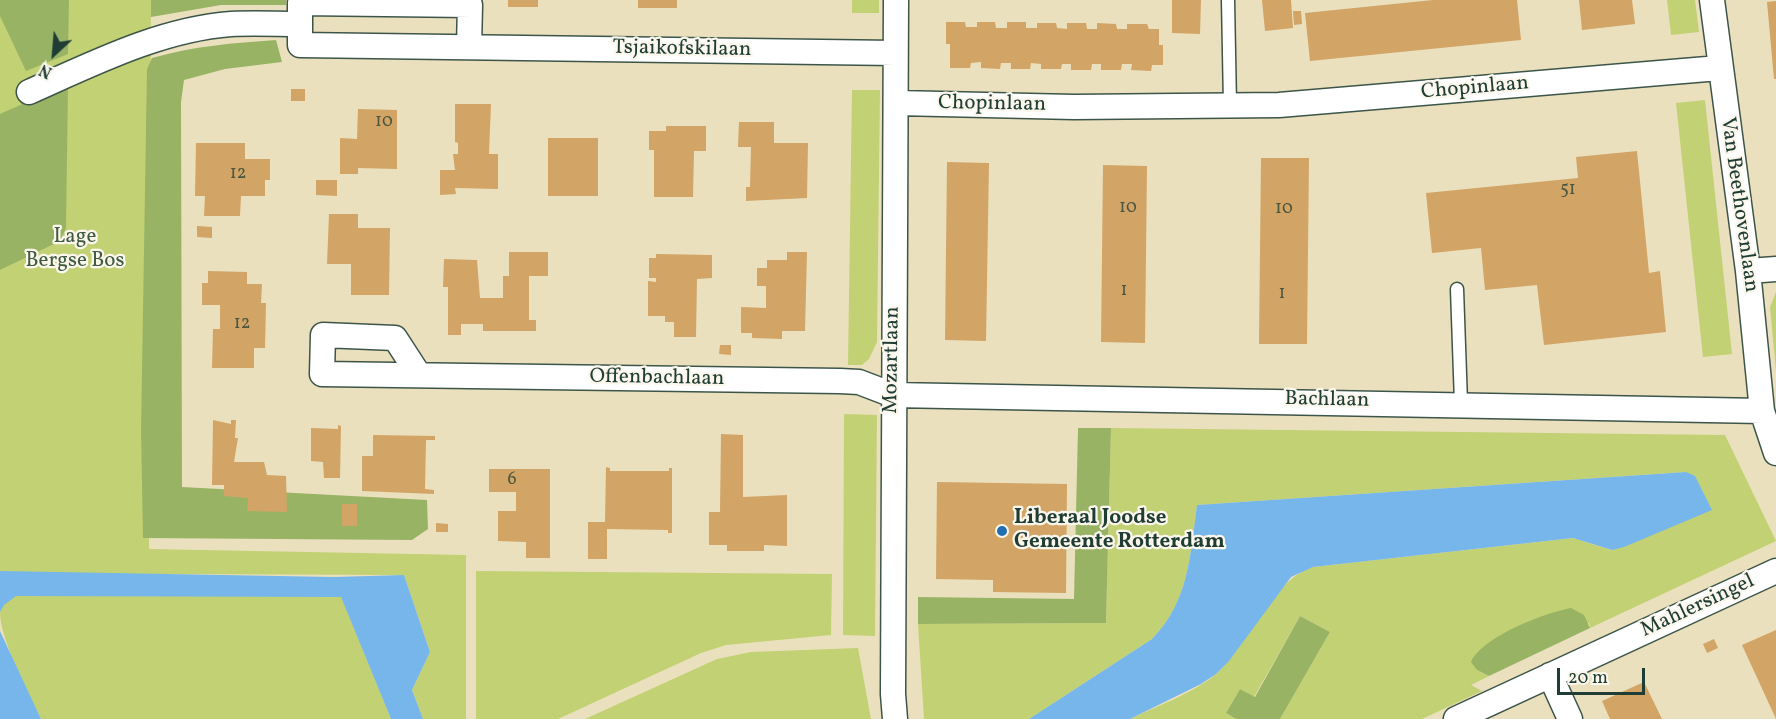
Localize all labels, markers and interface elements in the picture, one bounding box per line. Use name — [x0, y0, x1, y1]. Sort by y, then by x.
north arrow — [24, 24, 84, 84]
street label: Tsjaikofskilaan — [612, 36, 752, 64]
text: N — [36, 58, 56, 83]
street label: Chopinlaan — [1420, 72, 1530, 106]
street label: Chopinlaan — [938, 91, 1046, 119]
house number: 10 — [375, 112, 393, 134]
street label: Van Beethovenlaan — [1713, 116, 1763, 294]
house number: 12 — [230, 164, 246, 186]
house number: 51 — [1560, 180, 1576, 202]
house number: 10 — [1119, 198, 1137, 220]
house number: 10 — [1275, 199, 1293, 221]
park label: Lage Bergse Bos — [26, 225, 124, 275]
house number: 1 — [1121, 281, 1127, 303]
house number: 1 — [1279, 284, 1285, 306]
street label: Mozartlaan — [879, 306, 907, 414]
house number: 12 — [234, 314, 250, 336]
street label: Offenbachlaan — [589, 365, 725, 393]
street label: Bachlaan — [1284, 388, 1370, 414]
house number: 6 — [507, 470, 517, 492]
place label: Liberaal Joodse Gemeente Rotterdam — [1014, 506, 1225, 556]
marker: Liberaal Joodse Gemeente Rotterdam — [995, 524, 1009, 538]
street label: Mahlersingel — [1637, 570, 1759, 644]
scale bar — [1560, 656, 1648, 694]
text: 20 m — [1568, 666, 1608, 691]

